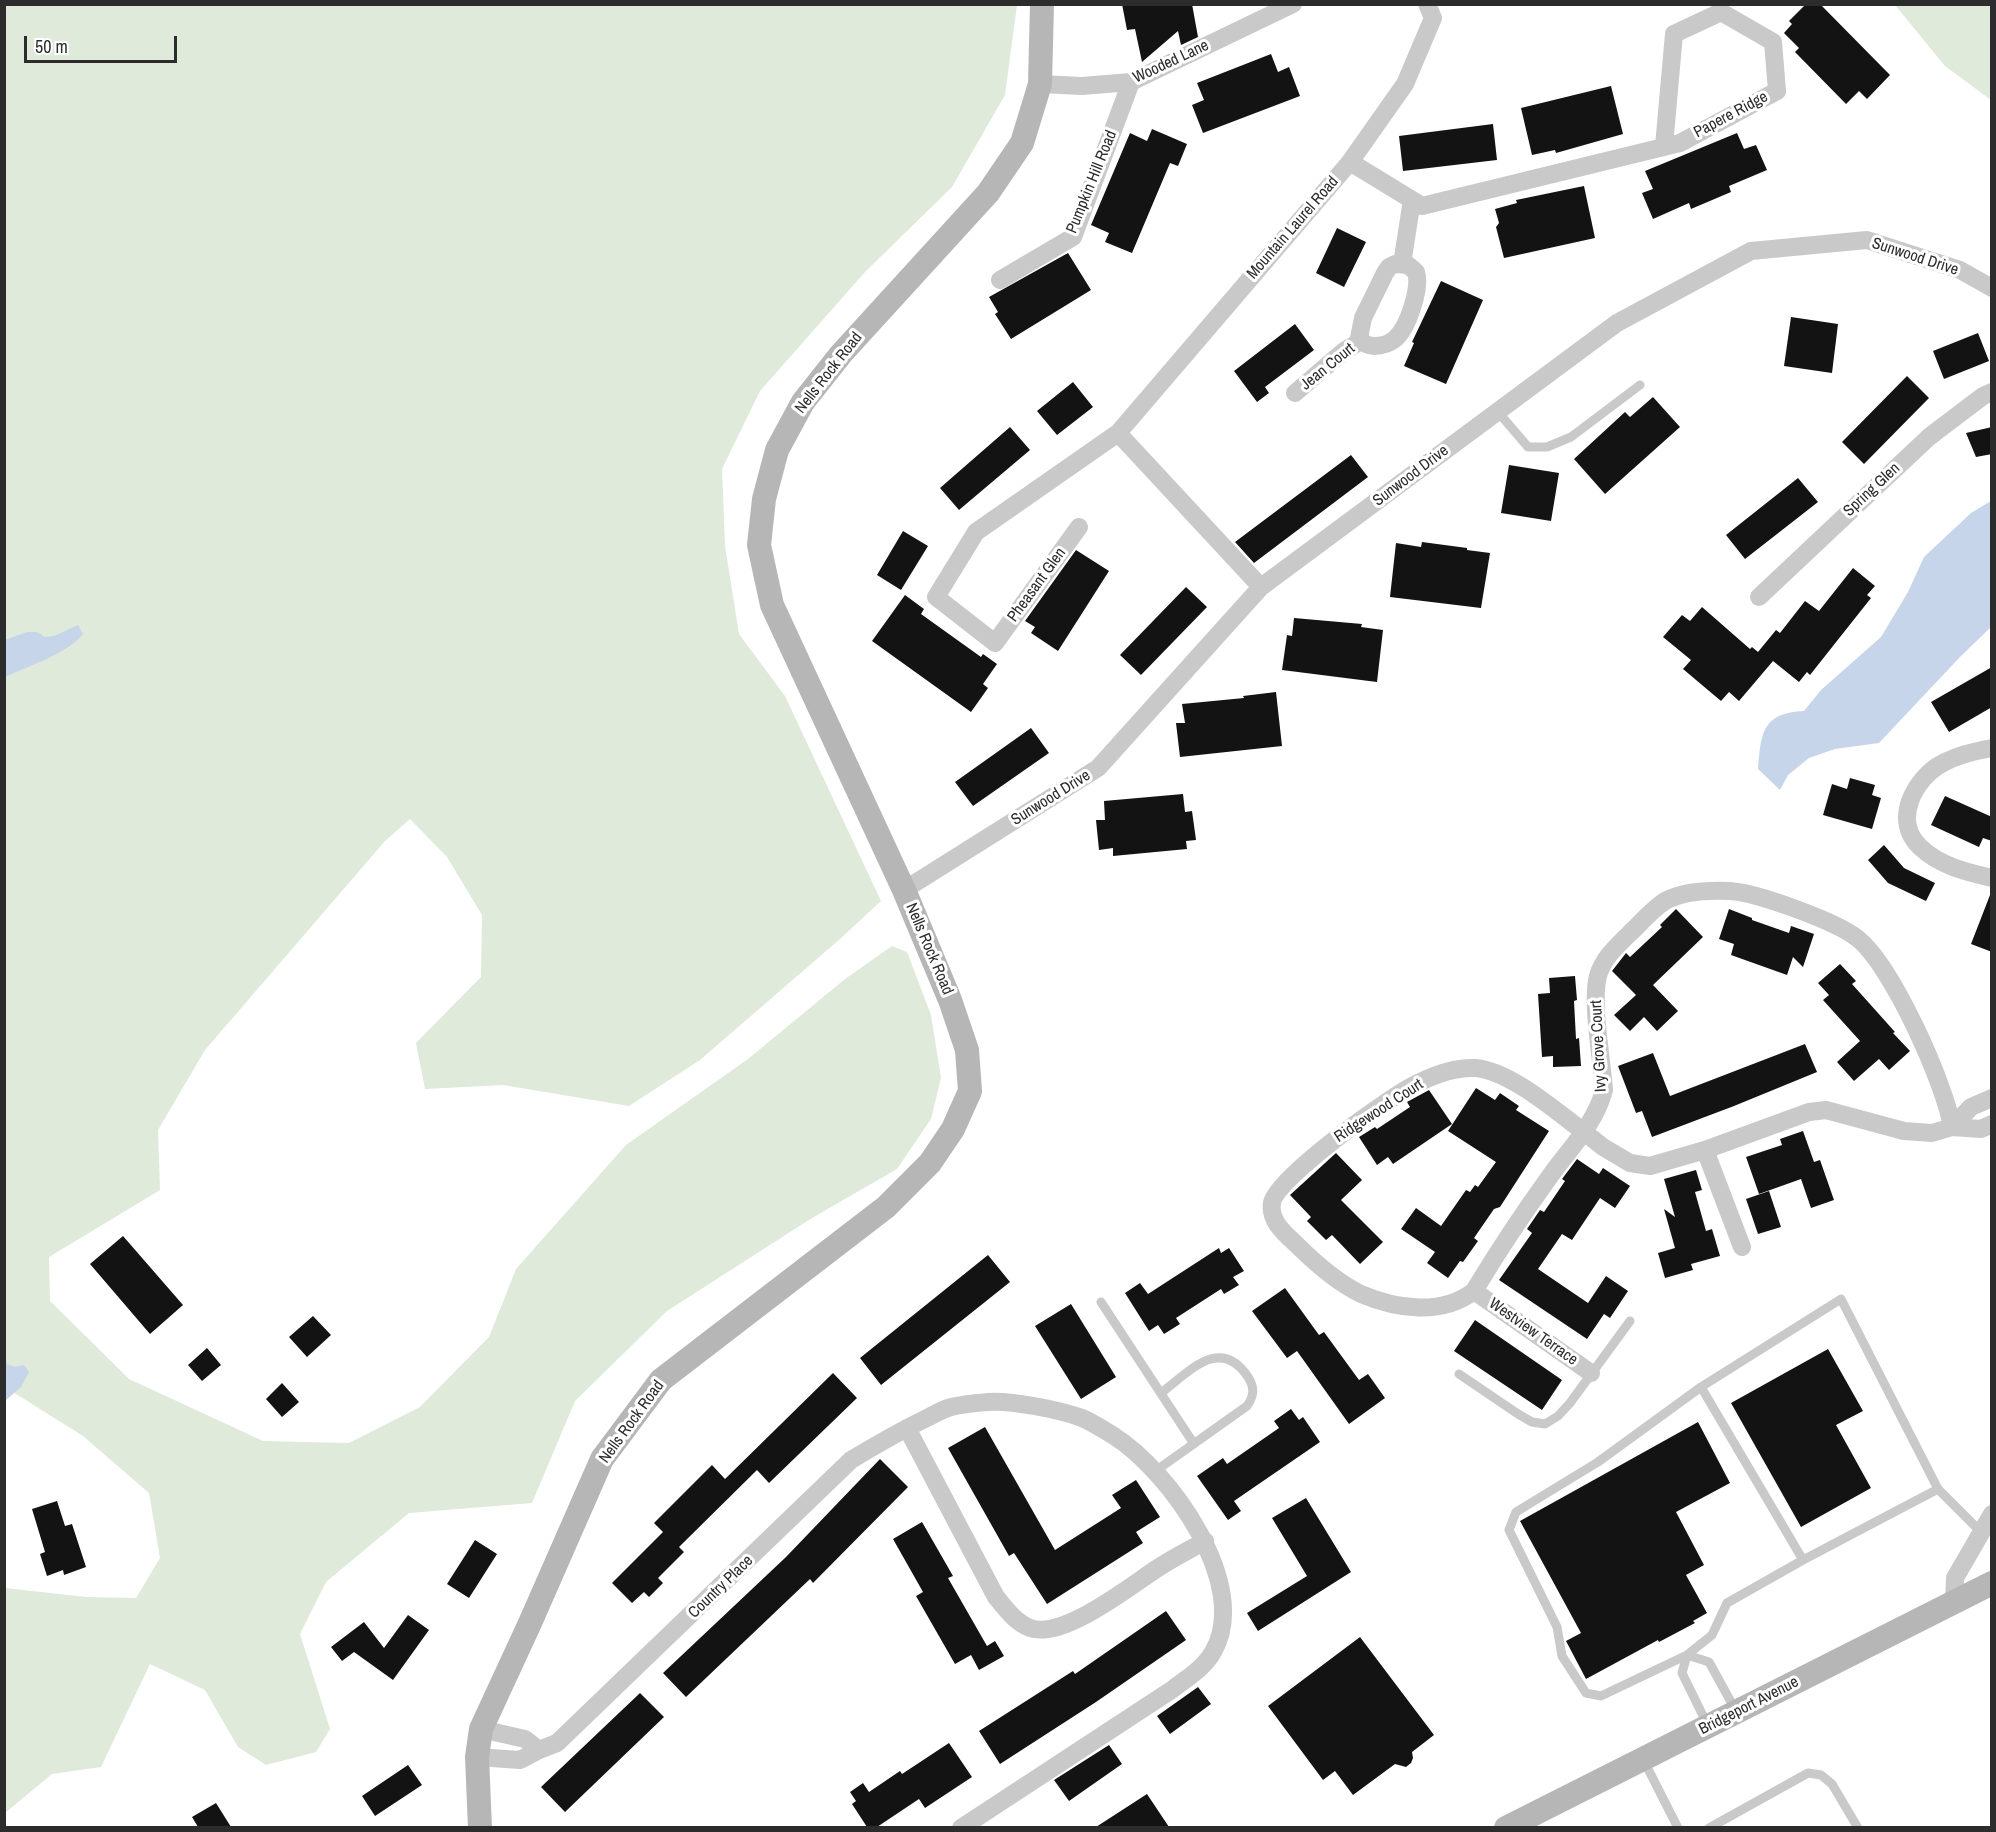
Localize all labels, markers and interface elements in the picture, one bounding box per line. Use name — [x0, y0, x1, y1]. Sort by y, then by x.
scale bar — [27, 24, 180, 62]
text: 50 m — [35, 34, 68, 59]
street label: Wooded Lane — [1130, 36, 1212, 88]
street label: Papere Ridge — [1691, 88, 1771, 142]
street label: Pumpkin Hill Road — [1063, 128, 1121, 236]
street label: Mountain Laurel Road — [1243, 173, 1343, 283]
street label: Sunwood Drive — [1869, 234, 1961, 280]
street label: Nells Rock Road — [791, 329, 867, 417]
street label: Jean Court — [1297, 339, 1359, 395]
street label: Sunwood Drive — [1369, 441, 1453, 511]
street label: Spring Glen — [1840, 459, 1904, 521]
street label: Pheasant Glen — [1004, 544, 1070, 626]
street label: Sunwood Drive — [1008, 766, 1094, 830]
street label: Nells Rock Road — [901, 900, 957, 998]
street label: Ivy Grove Court — [1587, 1000, 1611, 1092]
street label: Ridgewood Court — [1331, 1075, 1427, 1147]
street label: Westview Terrace — [1485, 1294, 1581, 1370]
street label: Nells Rock Road — [596, 1377, 668, 1467]
street label: Country Place — [685, 1551, 757, 1623]
street label: Bridgeport Avenue — [1696, 1673, 1802, 1739]

